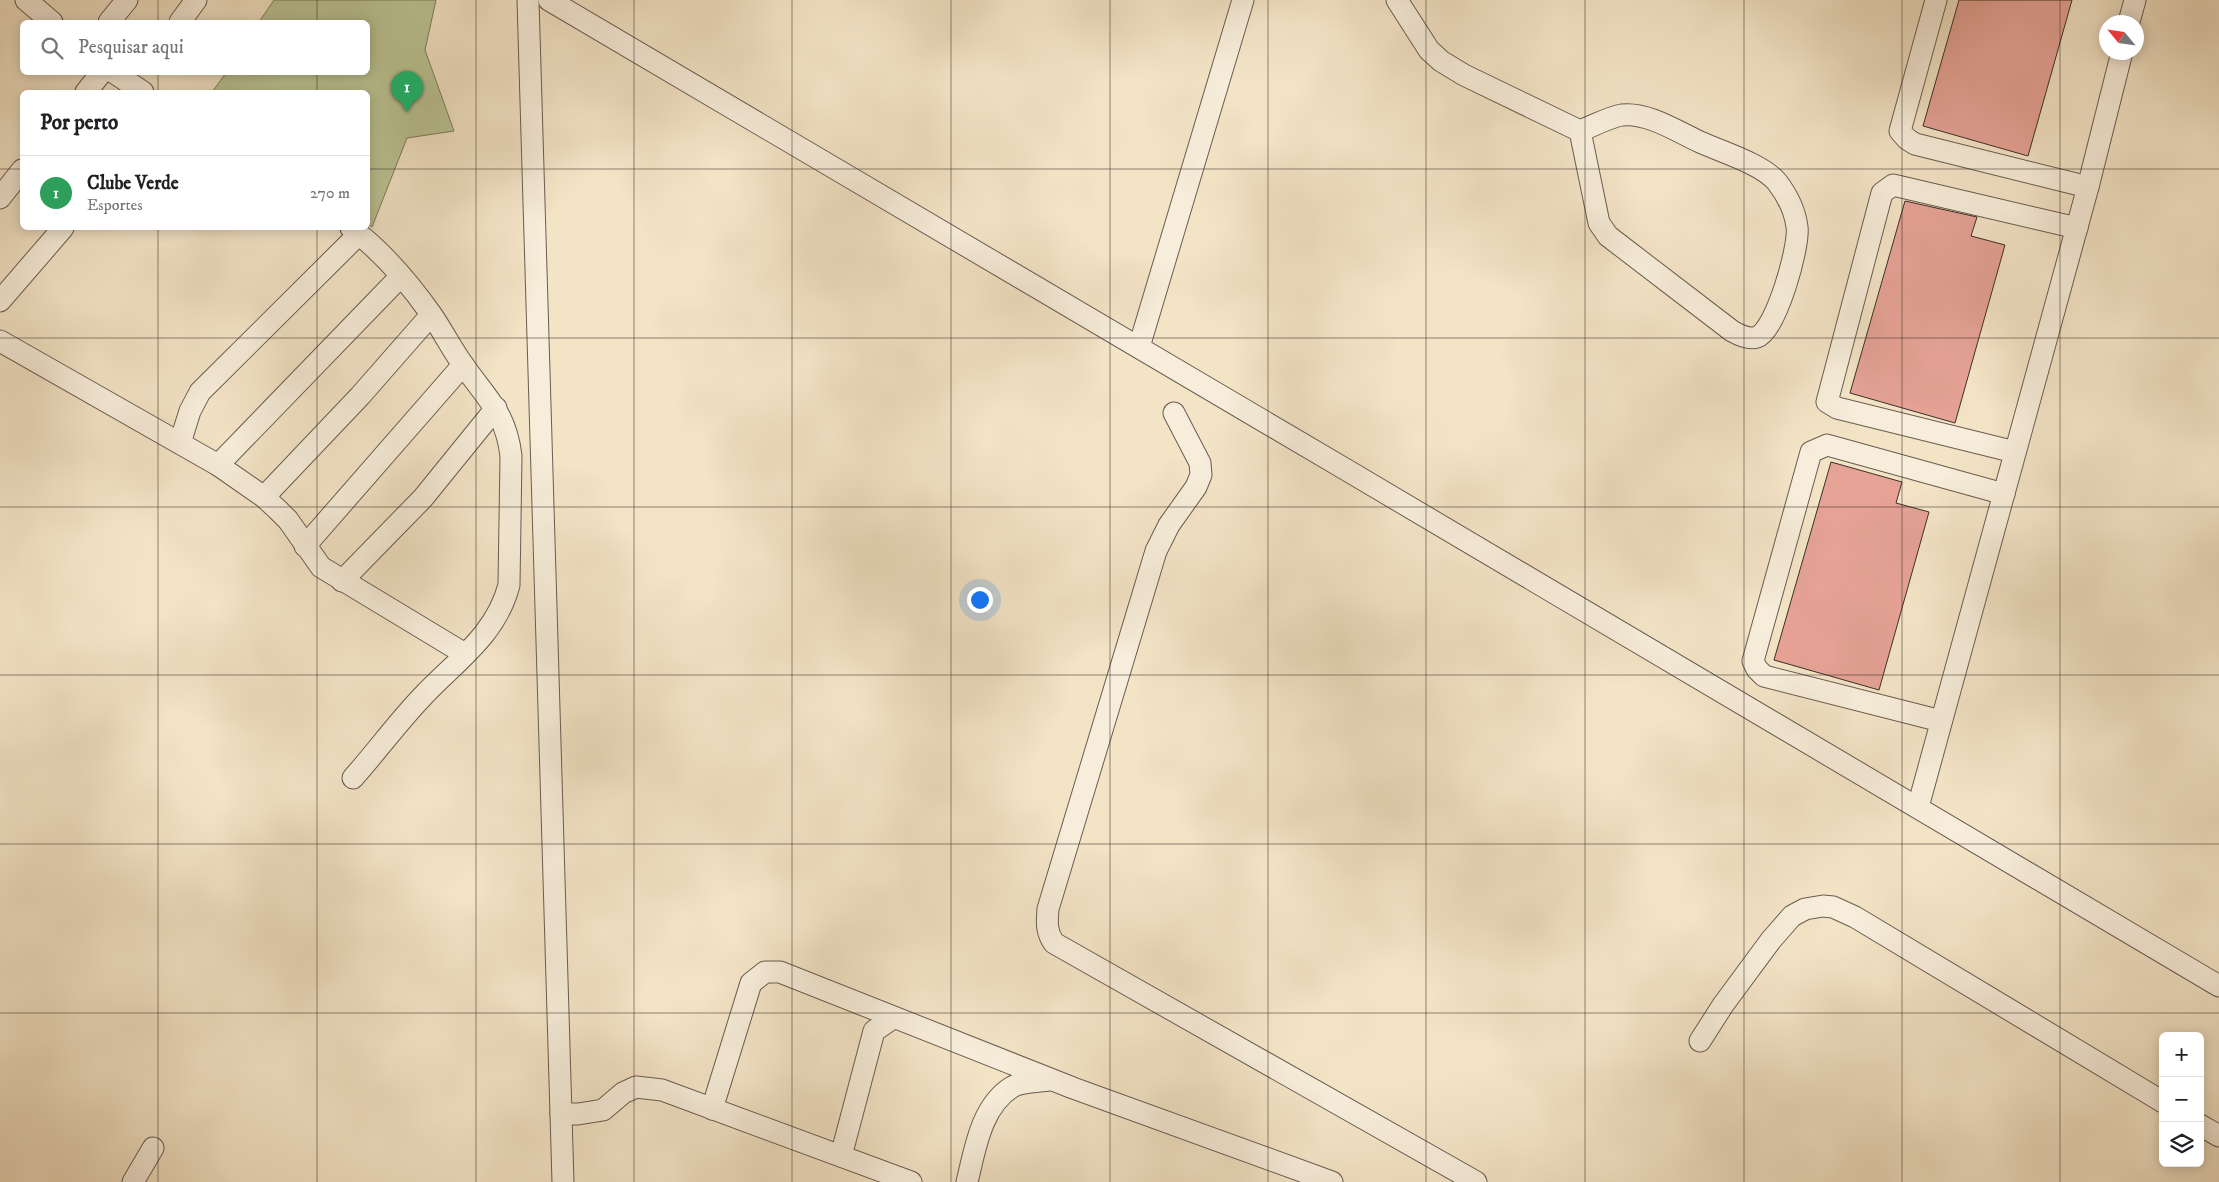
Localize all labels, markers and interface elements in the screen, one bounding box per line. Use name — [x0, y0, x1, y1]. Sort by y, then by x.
north arrow — [2099, 15, 2144, 60]
search box — [20, 20, 370, 75]
icon: search — [38, 34, 66, 62]
text: Pesquisar aqui — [78, 36, 184, 59]
pin: 1 — [391, 71, 423, 112]
text: Por perto — [40, 110, 118, 136]
text: Clube Verde — [87, 172, 179, 195]
text: 1 — [53, 183, 59, 203]
text: 270 m — [310, 183, 350, 203]
text: Esportes — [87, 195, 142, 215]
your location — [967, 587, 993, 613]
map controls — [2159, 1032, 2204, 1167]
button: + — [2159, 1032, 2204, 1077]
button: − — [2159, 1077, 2204, 1122]
button: layers — [2159, 1122, 2204, 1167]

